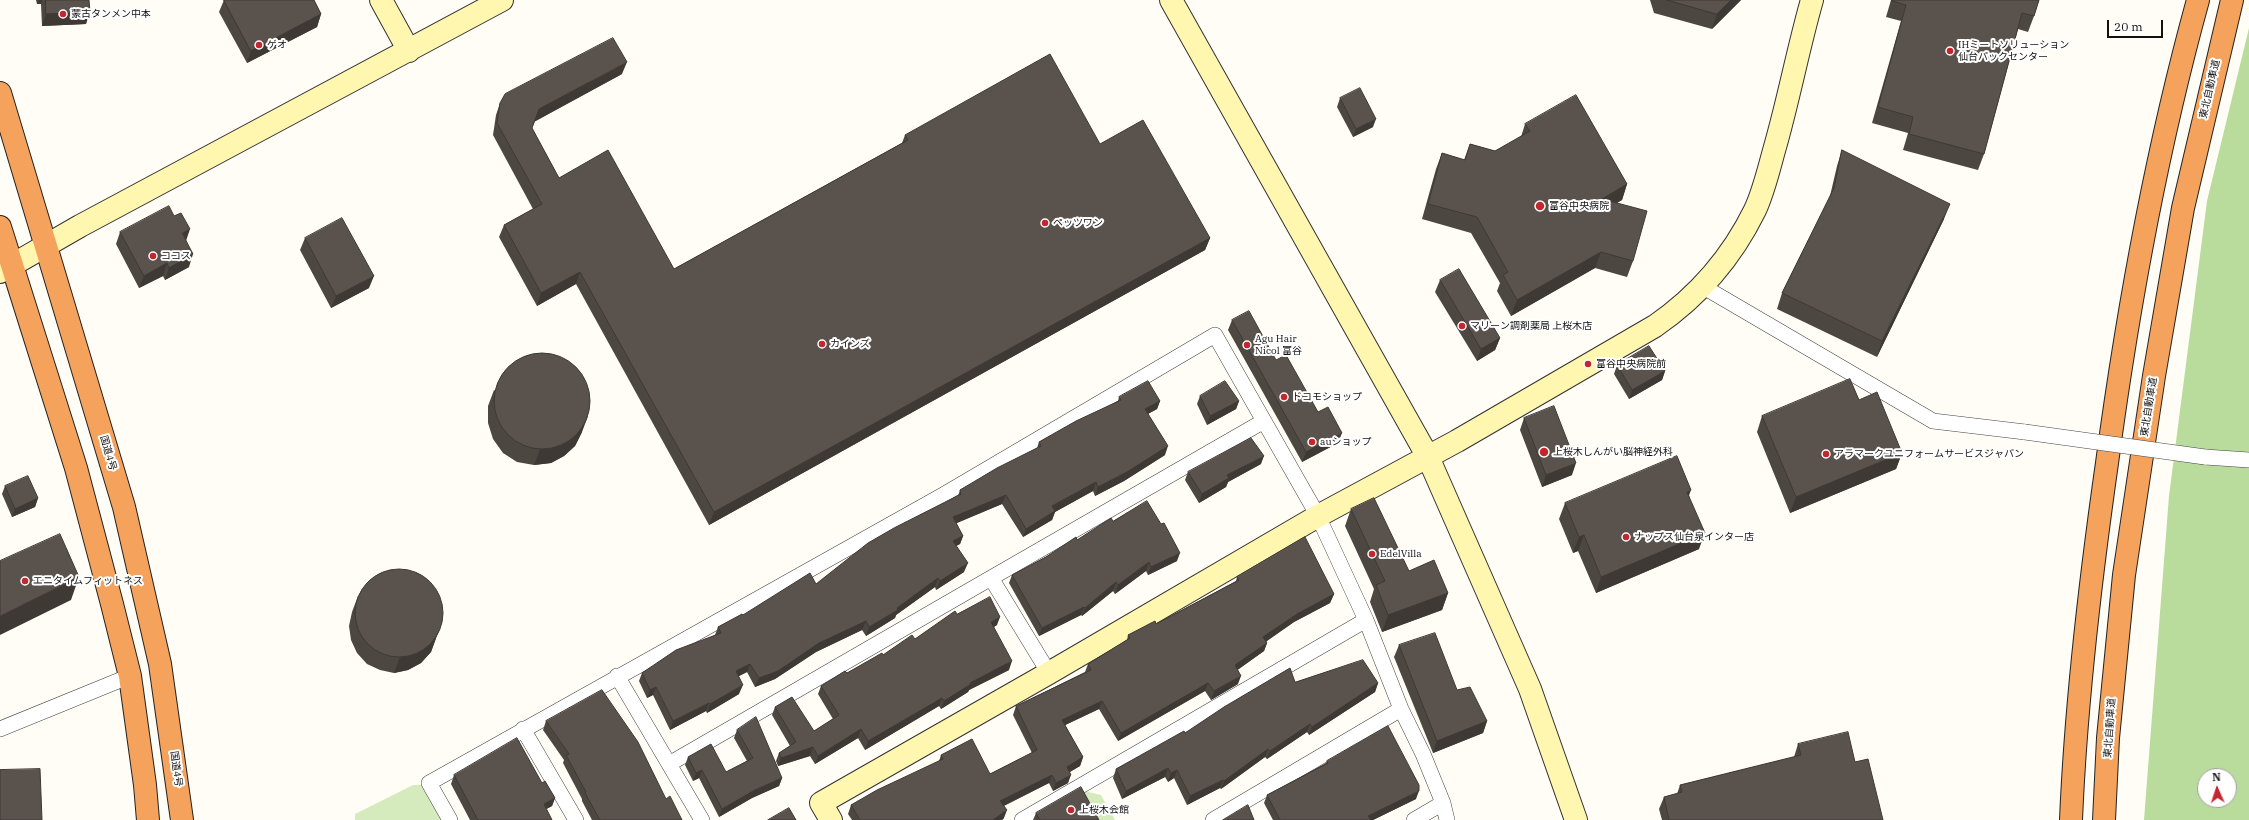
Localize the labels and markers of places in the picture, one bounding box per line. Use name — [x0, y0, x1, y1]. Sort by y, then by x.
place label: 蒙古タンメン中本 — [71, 8, 151, 20]
marker: 蒙古タンメン中本 — [58, 9, 68, 19]
place label: ゲオ — [267, 39, 287, 51]
place label: IHミートソリューション 仙台パックセンター — [1958, 39, 2069, 62]
marker: ゲオ — [254, 40, 264, 50]
marker: IHミートソリューション 仙台パックセンター — [1945, 46, 1955, 56]
marker: 富谷中央病院 — [1534, 200, 1546, 212]
place label: 富谷中央病院 — [1549, 200, 1609, 212]
place label: ペッツワン — [1053, 217, 1103, 229]
marker: ペッツワン — [1040, 218, 1050, 228]
place label: ココス — [161, 250, 191, 262]
marker: ココス — [148, 251, 158, 261]
place label: マリーン調剤薬局 上桜木店 — [1470, 320, 1592, 332]
marker: マリーン調剤薬局 上桜木店 — [1457, 321, 1467, 331]
place label: Agu Hair Nicol 富谷 — [1255, 333, 1302, 356]
place label: カインズ — [830, 338, 870, 350]
marker: カインズ — [817, 339, 827, 349]
marker: Agu Hair Nicol 富谷 — [1242, 340, 1252, 350]
place label: 富谷中央病院前 — [1596, 358, 1666, 370]
marker: 富谷中央病院前 — [1583, 359, 1593, 369]
place label: ドコモショップ — [1292, 391, 1362, 403]
marker: ドコモショップ — [1279, 392, 1289, 402]
place label: auショップ — [1320, 436, 1372, 448]
marker: auショップ — [1307, 437, 1317, 447]
marker: 上桜木しんがい脳神経外科 — [1538, 446, 1550, 458]
place label: 上桜木しんがい脳神経外科 — [1553, 446, 1673, 458]
place label: アラマークユニフォームサービスジャパン — [1834, 448, 2024, 460]
marker: アラマークユニフォームサービスジャパン — [1821, 449, 1831, 459]
place label: ナップス仙台泉インター店 — [1634, 531, 1754, 543]
marker: ナップス仙台泉インター店 — [1621, 532, 1631, 542]
place label: EdelVilla — [1380, 548, 1422, 560]
marker: EdelVilla — [1367, 549, 1377, 559]
place label: エニタイムフィットネス — [33, 575, 143, 587]
marker: エニタイムフィットネス — [20, 576, 30, 586]
place label: 上桜木会館 — [1079, 804, 1129, 816]
marker: 上桜木会館 — [1066, 805, 1076, 815]

